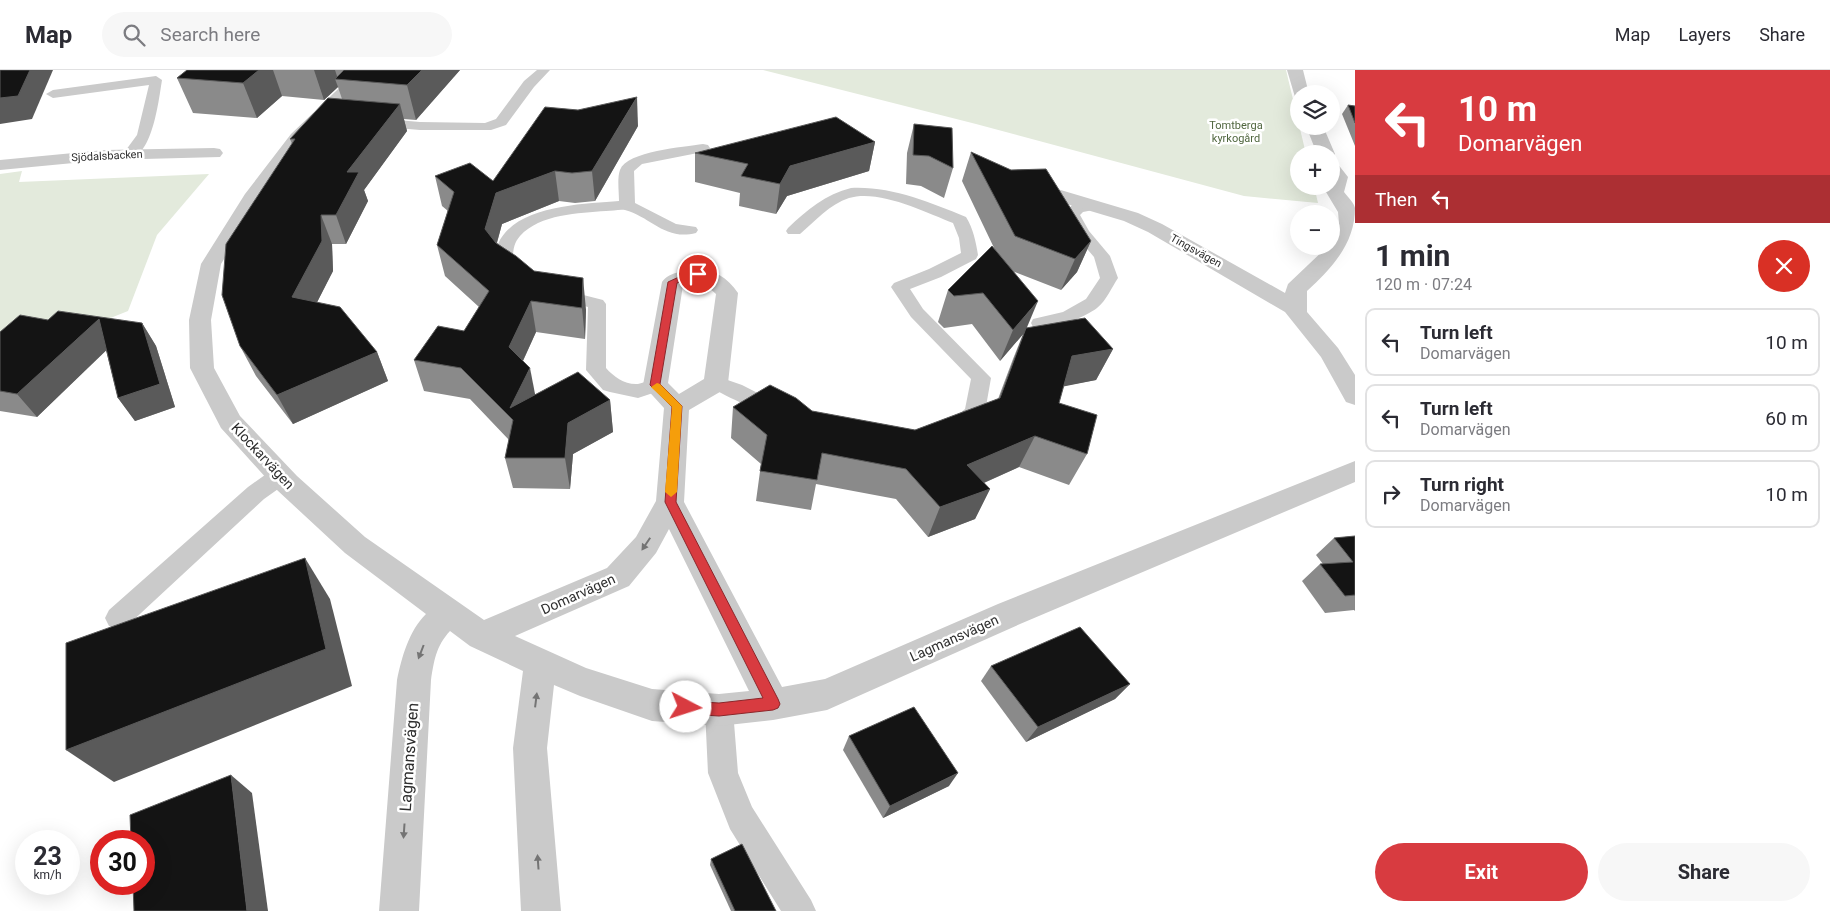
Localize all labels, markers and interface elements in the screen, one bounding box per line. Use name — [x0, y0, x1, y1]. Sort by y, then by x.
search box — [102, 12, 452, 57]
text: Map — [25, 21, 72, 49]
icon: search — [120, 21, 148, 49]
text: Search here — [160, 23, 260, 46]
text: Map — [1615, 24, 1650, 45]
text: Layers — [1678, 24, 1731, 45]
text: Share — [1759, 24, 1805, 45]
map controls — [1290, 85, 1340, 255]
button: layers — [1290, 85, 1340, 135]
text: 10 m — [1458, 89, 1537, 130]
icon: left — [1375, 90, 1440, 155]
park label: Tomtberga kyrkogård — [1209, 119, 1263, 145]
text: Domarvägen — [1458, 131, 1583, 156]
button: + — [1290, 145, 1340, 195]
street label: Sjödalsbacken — [71, 148, 143, 164]
icon: left — [1427, 185, 1455, 213]
text: Then — [1375, 188, 1417, 211]
button: − — [1290, 205, 1340, 255]
street label: Tingsvägen — [1168, 232, 1224, 270]
text: 1 min — [1375, 238, 1450, 273]
button: close — [1758, 240, 1810, 292]
pin — [677, 253, 719, 295]
icon: arrive — [684, 260, 712, 288]
text: 120 m · 07:24 — [1375, 275, 1472, 294]
text: Turn left — [1420, 321, 1493, 344]
icon: left — [1377, 328, 1405, 356]
text: 10 m — [1765, 331, 1808, 354]
text: Domarvägen — [1420, 344, 1511, 363]
text: Turn left — [1420, 397, 1493, 420]
icon: left — [1377, 404, 1405, 432]
text: 60 m — [1765, 407, 1808, 430]
street label: Klockarvägen — [228, 420, 298, 492]
text: Domarvägen — [1420, 420, 1511, 439]
text: Turn right — [1420, 473, 1504, 496]
icon: right — [1377, 480, 1405, 508]
text: 10 m — [1765, 483, 1808, 506]
text: Domarvägen — [1420, 496, 1511, 515]
one-way arrow — [641, 537, 651, 550]
street label: Domarvägen — [539, 571, 617, 617]
street label: Lagmansvägen — [907, 611, 1001, 665]
one-way arrow — [417, 645, 425, 660]
position arrow — [659, 680, 711, 732]
one-way arrow — [532, 692, 540, 708]
street label: Lagmansvägen — [396, 702, 422, 812]
one-way arrow — [400, 823, 408, 839]
speed limit sign: 30 — [90, 830, 155, 895]
text: 23 — [33, 842, 62, 871]
button: Exit — [1375, 843, 1588, 901]
button: Share — [1598, 843, 1810, 901]
one-way arrow — [534, 854, 542, 870]
text: km/h — [33, 868, 62, 882]

